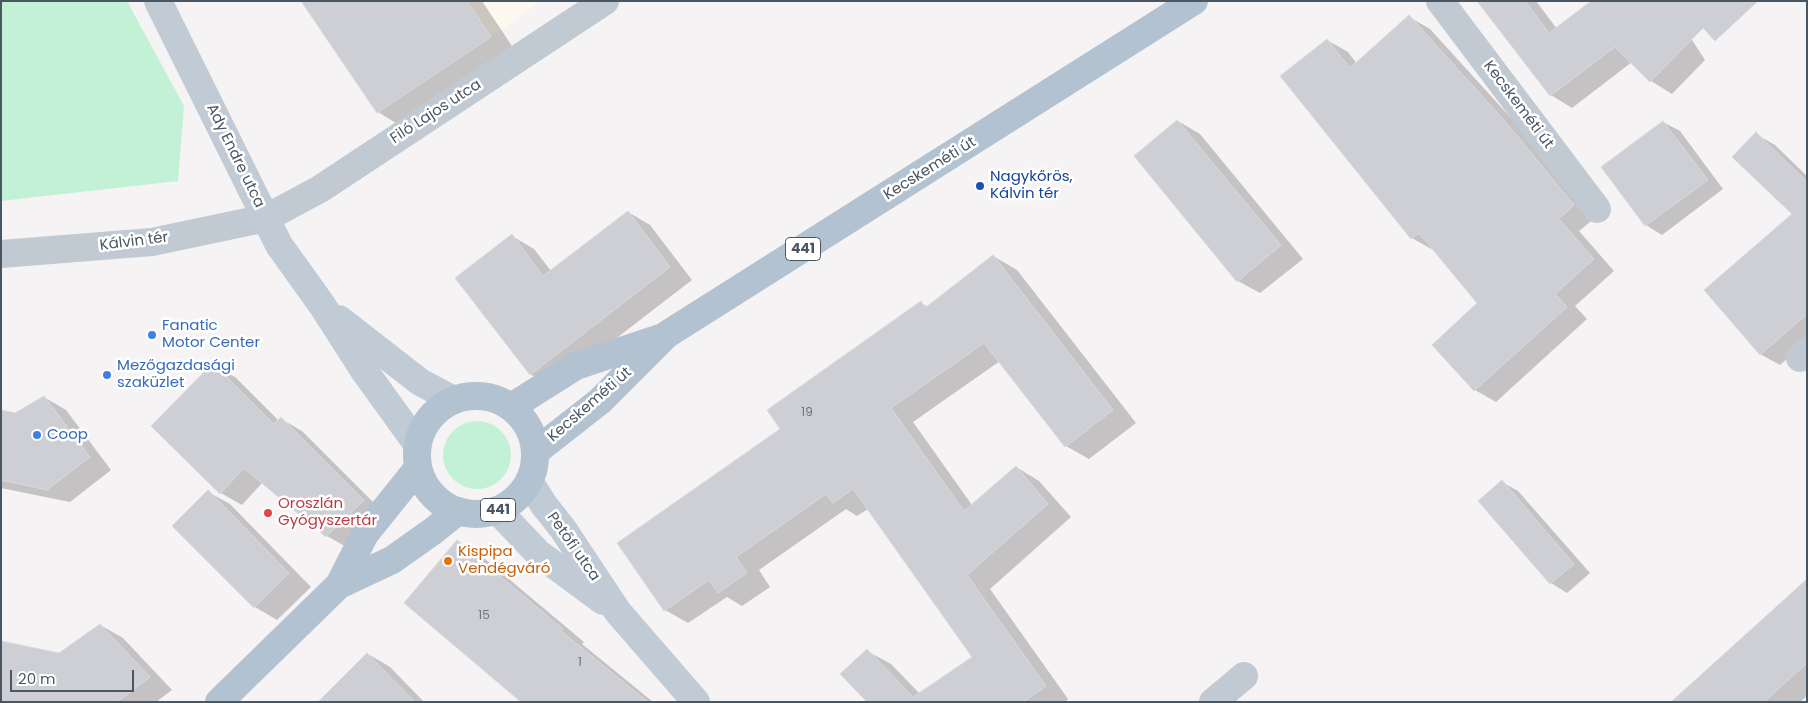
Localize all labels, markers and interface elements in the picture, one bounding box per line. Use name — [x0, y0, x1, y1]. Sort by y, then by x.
street label: Kecskeméti út — [1479, 58, 1557, 152]
street label: Filó Lajos utca — [387, 76, 485, 148]
street label: Ady Endre utca — [202, 101, 268, 211]
street label: Kecskeméti út — [881, 133, 979, 205]
place label: Nagykőrös, Kálvin tér — [990, 168, 1073, 203]
marker: Nagykőrös, Kálvin tér — [974, 180, 986, 192]
street label: Kálvin tér — [99, 229, 169, 255]
road number: 441 — [786, 238, 820, 260]
place label: Fanatic Motor Center — [162, 317, 260, 352]
marker: Fanatic Motor Center — [146, 329, 158, 341]
place label: Mezőgazdasági szaküzlet — [117, 357, 235, 392]
street label: Kecskeméti út — [544, 364, 636, 446]
marker: Mezőgazdasági szaküzlet — [101, 369, 113, 381]
house number: 19 — [801, 406, 813, 420]
place label: Coop — [47, 426, 88, 444]
marker: Coop — [31, 429, 43, 441]
place label: Oroszlán Gyógyszertár — [278, 495, 377, 530]
road number: 441 — [480, 498, 516, 522]
marker: Oroszlán Gyógyszertár — [262, 507, 274, 519]
street label: Petőfi utca — [543, 509, 603, 585]
place label: Kispipa Vendégváró — [458, 543, 550, 578]
marker: Kispipa Vendégváró — [442, 555, 454, 567]
house number: 15 — [478, 609, 490, 623]
house number: 1 — [578, 656, 582, 670]
scale bar — [12, 660, 136, 692]
text: 20 m — [18, 668, 56, 689]

